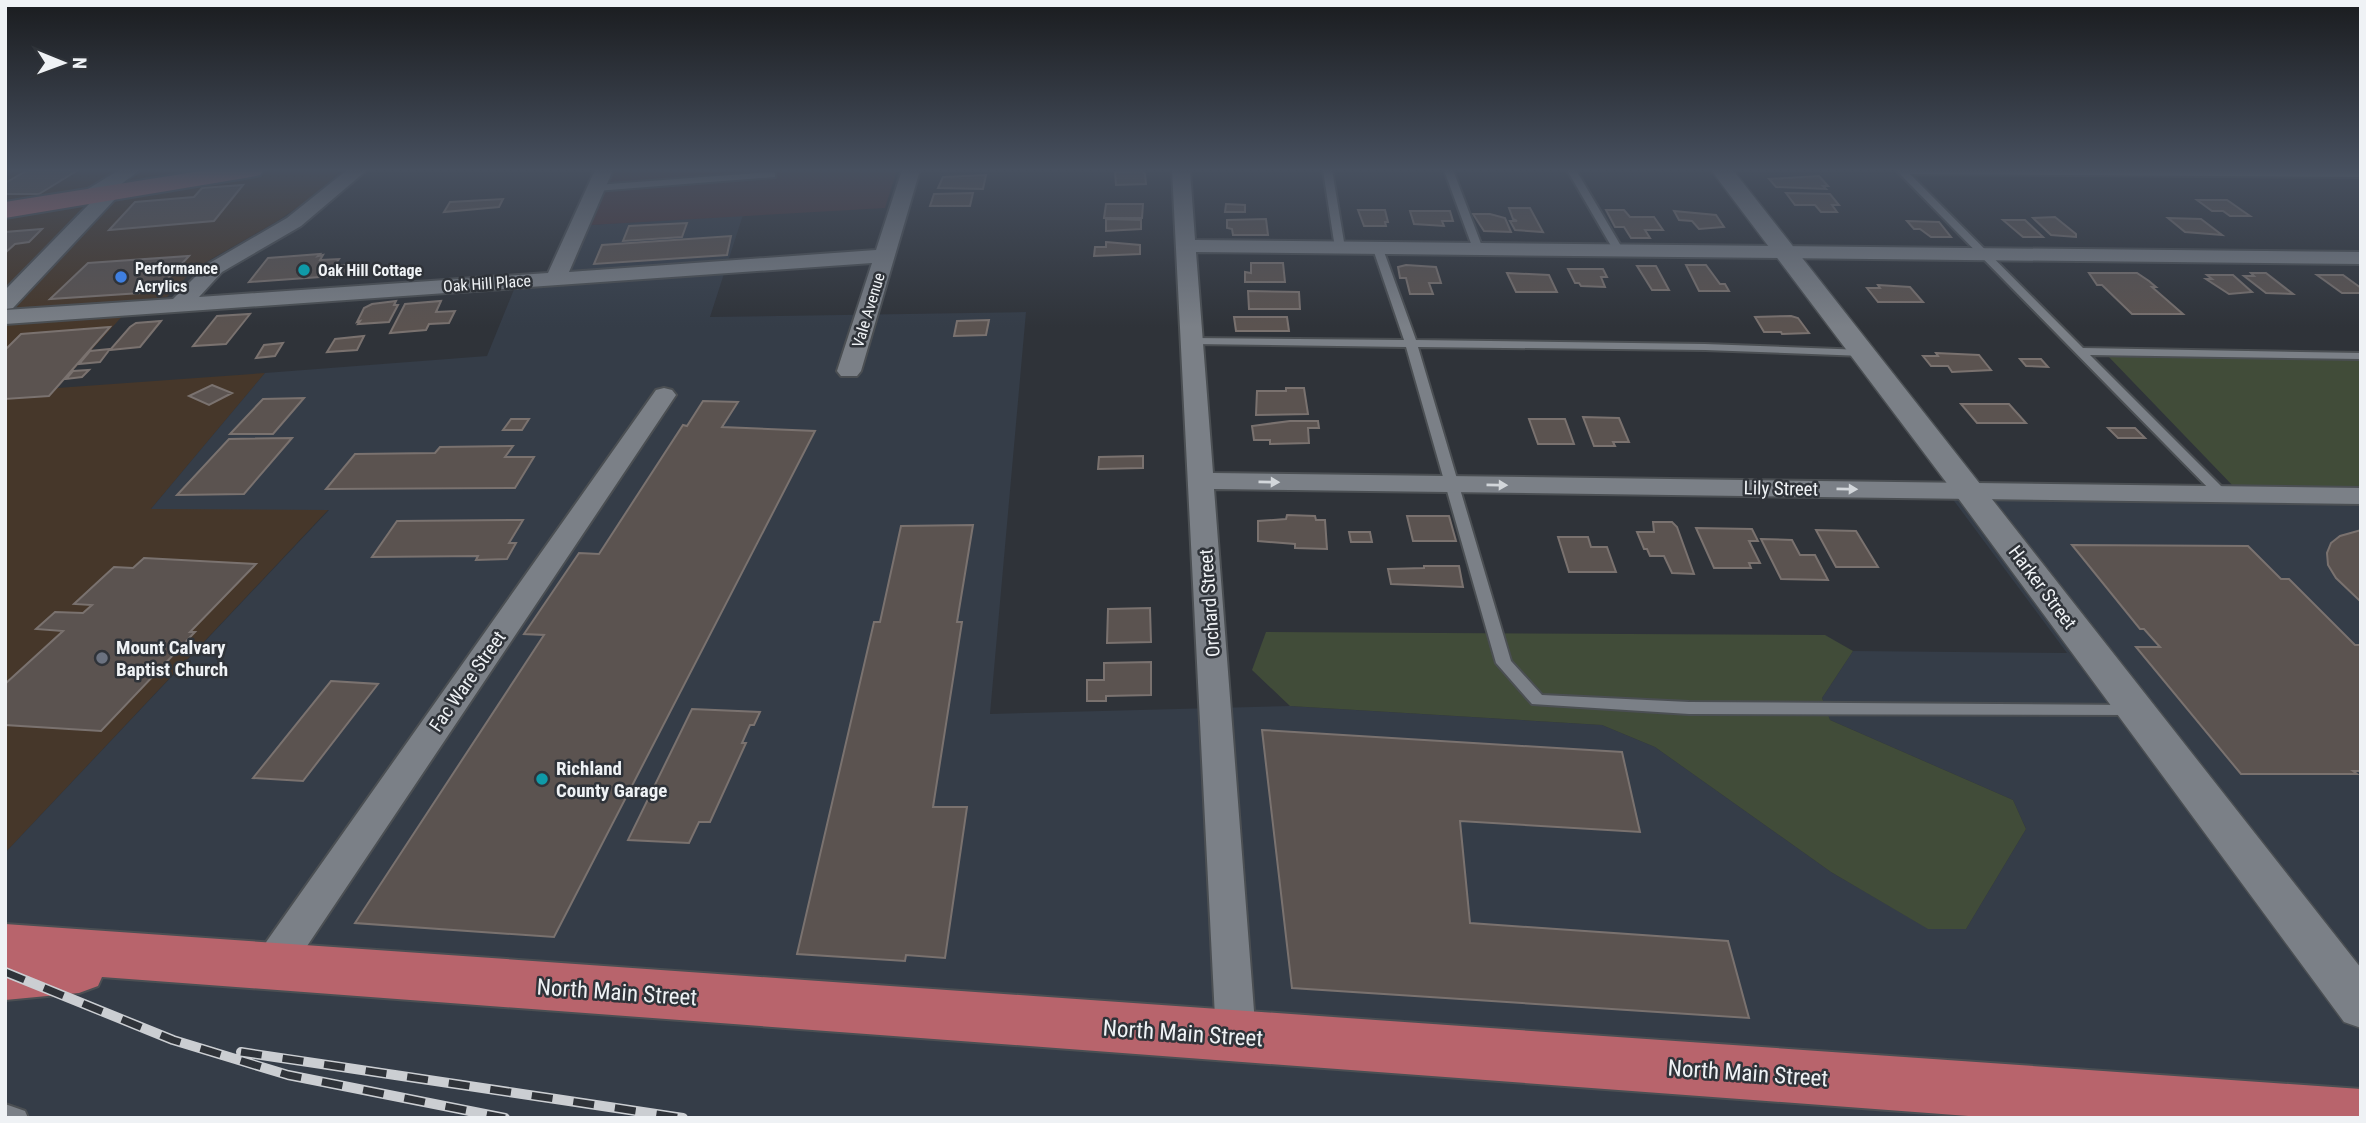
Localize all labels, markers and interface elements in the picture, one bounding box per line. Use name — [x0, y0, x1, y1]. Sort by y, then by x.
north arrow — [28, 28, 98, 98]
text: N — [68, 57, 91, 69]
place label: Performance Acrylics — [135, 259, 218, 296]
place label: Oak Hill Cottage — [318, 261, 423, 280]
marker: Oak Hill Cottage — [296, 262, 312, 278]
marker: Performance Acrylics — [113, 269, 129, 285]
street label: Vale Avenue — [848, 270, 889, 350]
street label: Oak Hill Place — [443, 271, 532, 296]
one-way arrow — [1259, 476, 1281, 488]
street label: Lily Street — [1744, 476, 1818, 501]
one-way arrow — [1486, 479, 1508, 491]
one-way arrow — [1836, 483, 1858, 495]
street label: Harker Street — [2004, 541, 2081, 634]
street label: Orchard Street — [1194, 548, 1225, 658]
street label: Fac Ware Street — [424, 626, 511, 736]
place label: Mount Calvary Baptist Church — [116, 636, 228, 681]
marker: Mount Calvary Baptist Church — [94, 650, 110, 666]
place label: Richland County Garage — [556, 757, 667, 802]
marker: Richland County Garage — [534, 771, 550, 787]
street label: North Main Street — [536, 973, 698, 1012]
street label: North Main Street — [1102, 1014, 1264, 1053]
street label: North Main Street — [1667, 1054, 1829, 1093]

